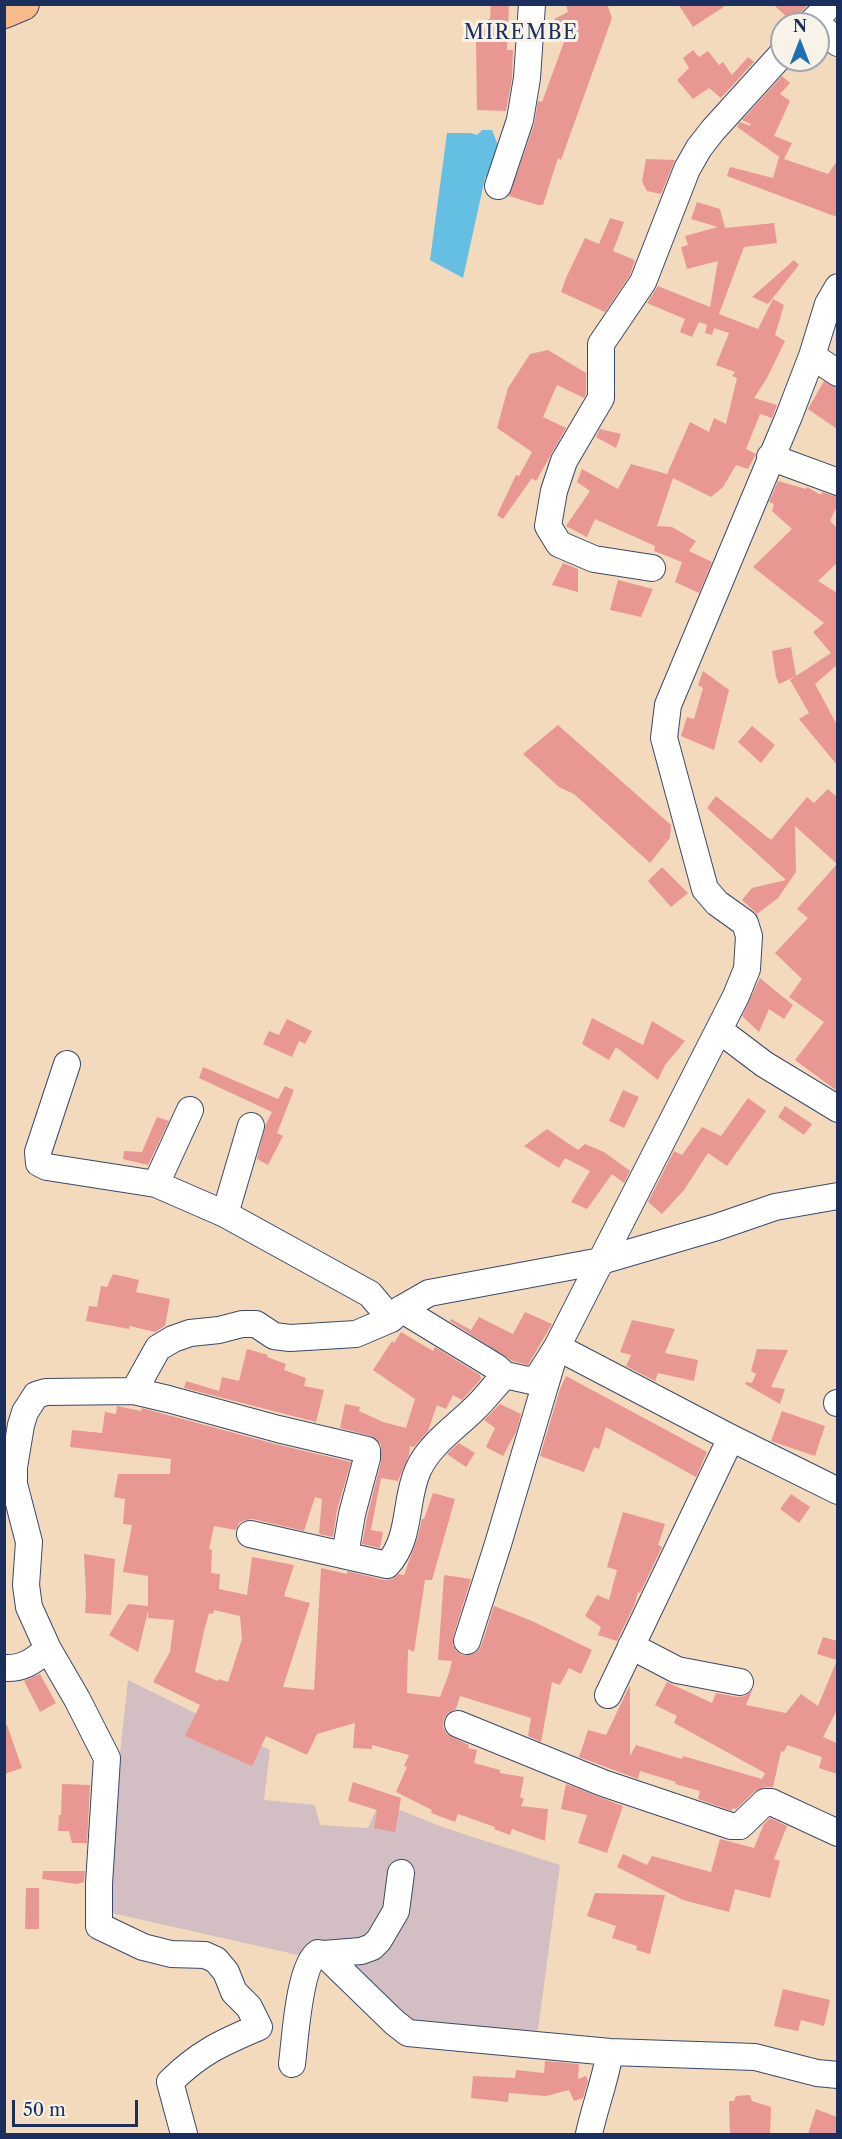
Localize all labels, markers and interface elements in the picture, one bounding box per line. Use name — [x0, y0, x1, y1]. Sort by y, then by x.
north arrow — [770, 12, 830, 72]
text: N — [793, 16, 807, 36]
district label: MIREMBE — [464, 21, 578, 45]
scale bar — [15, 2088, 141, 2126]
text: 50 m — [23, 2099, 66, 2121]

